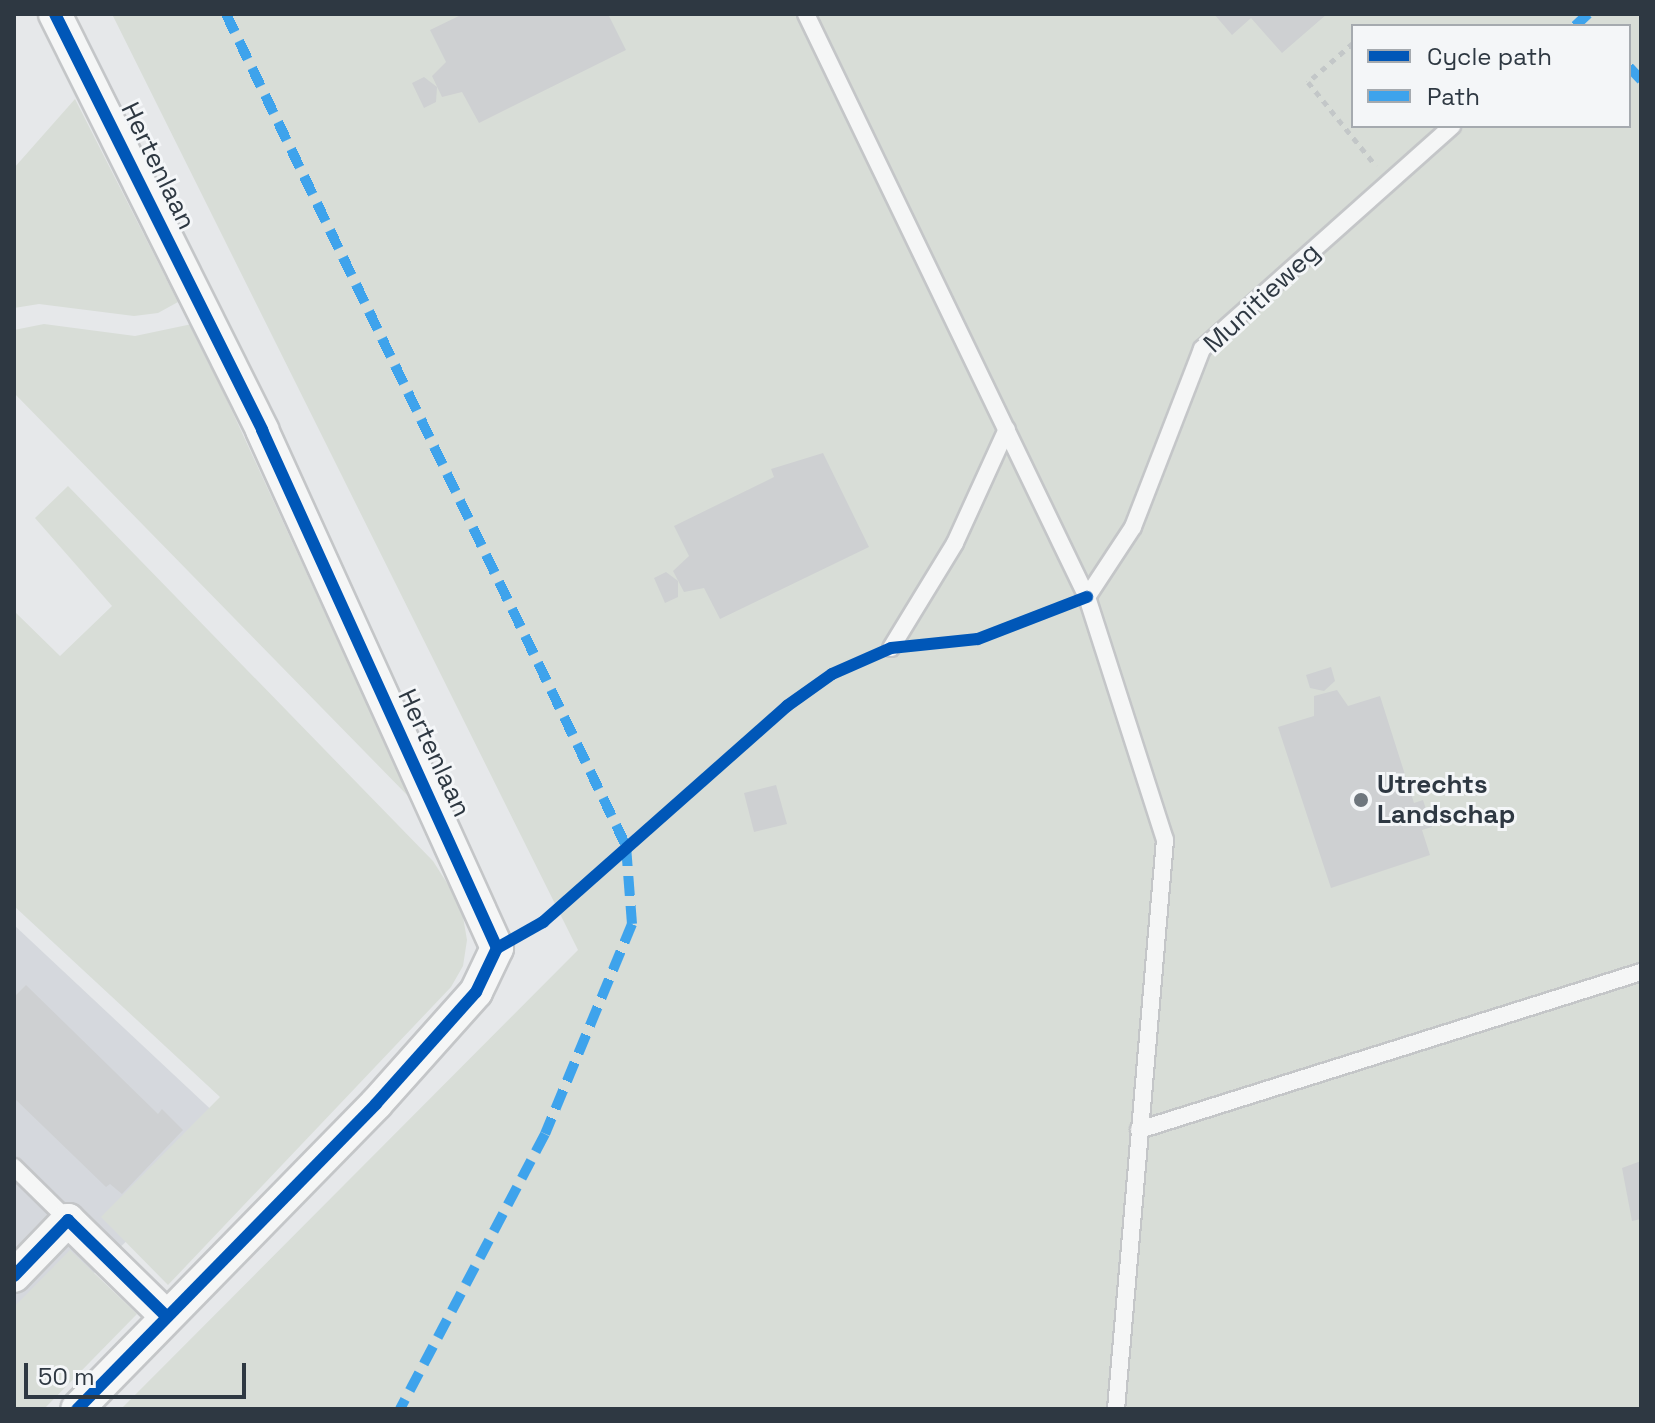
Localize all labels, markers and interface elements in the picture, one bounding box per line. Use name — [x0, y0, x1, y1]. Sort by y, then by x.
legend — [1351, 24, 1631, 128]
text: Cycle path — [1427, 41, 1552, 72]
text: Path — [1427, 81, 1480, 112]
street label: Hertenlaan — [114, 97, 202, 235]
street label: Munitieweg — [1198, 237, 1326, 359]
street label: Hertenlaan — [391, 684, 477, 822]
place label: Utrechts Landschap — [1377, 769, 1515, 830]
marker: Utrechts Landschap — [1352, 791, 1370, 809]
scale bar — [28, 1347, 250, 1397]
text: 50 m — [38, 1361, 95, 1392]

